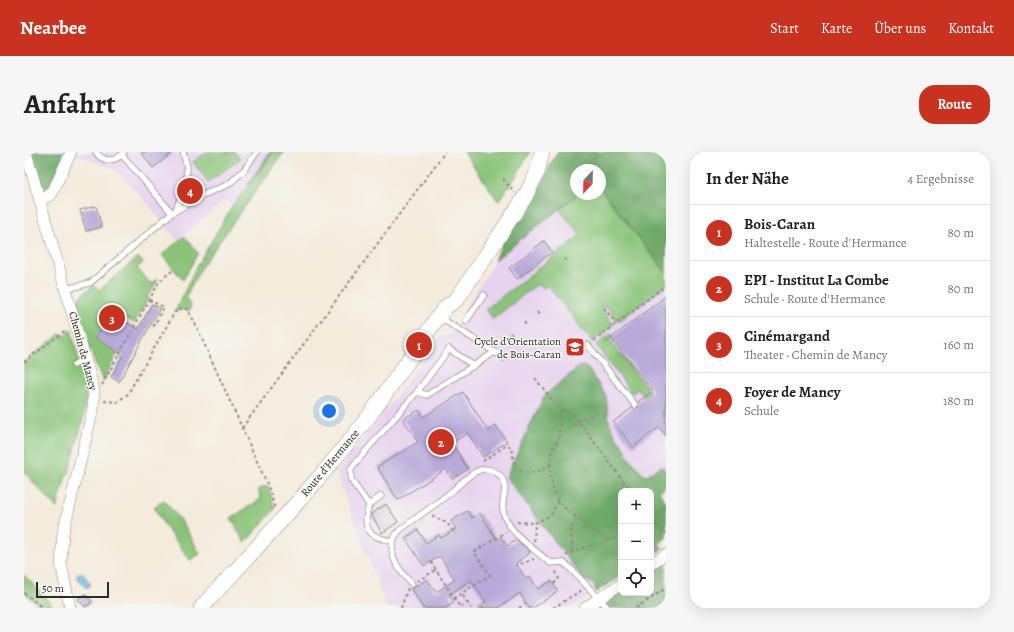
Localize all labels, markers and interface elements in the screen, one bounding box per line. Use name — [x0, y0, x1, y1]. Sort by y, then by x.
text: Nearbee — [20, 15, 86, 41]
text: Start — [770, 19, 799, 38]
text: Karte — [821, 19, 852, 38]
text: Über uns — [874, 19, 926, 38]
text: Kontakt — [948, 19, 994, 38]
text: Anfahrt — [24, 85, 116, 123]
button: Route — [919, 85, 990, 124]
north arrow — [570, 164, 606, 200]
text: In der Nähe — [706, 167, 789, 190]
text: 4 Ergebnisse — [907, 170, 974, 187]
pin: 4 — [177, 176, 203, 206]
text: Bois-Caran — [744, 214, 815, 234]
text: 1 — [717, 224, 721, 241]
text: 80 m — [947, 224, 974, 241]
text: Haltestelle · Route d'Hermance — [744, 234, 907, 251]
text: EPI - Institut La Combe — [744, 270, 889, 290]
text: 2 — [716, 280, 722, 297]
text: 80 m — [947, 280, 974, 297]
text: Schule · Route d'Hermance — [744, 290, 885, 307]
pin: 3 — [99, 303, 125, 333]
street label: Chemin de Mancy — [65, 310, 101, 392]
text: Cinémargand — [744, 326, 830, 346]
pin: 1 — [406, 330, 432, 360]
place label: Cycle d'Orientation de Bois-Caran — [474, 334, 561, 362]
school or university icon: Cycle d'Orientation de Bois-Caran — [564, 336, 586, 358]
text: 3 — [716, 336, 722, 353]
text: 160 m — [943, 336, 974, 353]
text: Theater · Chemin de Mancy — [744, 346, 887, 363]
text: Foyer de Mancy — [744, 382, 840, 402]
text: 4 — [716, 392, 722, 409]
text: 180 m — [943, 392, 974, 409]
your location — [319, 401, 339, 421]
text: Schule — [744, 402, 779, 419]
street label: Route d'Hermance — [297, 426, 363, 500]
pin: 2 — [428, 427, 454, 457]
map controls — [618, 488, 654, 596]
button: + — [618, 488, 654, 524]
button: − — [618, 524, 654, 560]
button: locate — [618, 560, 654, 596]
scale bar — [36, 580, 109, 599]
text: 50 m — [42, 581, 64, 596]

